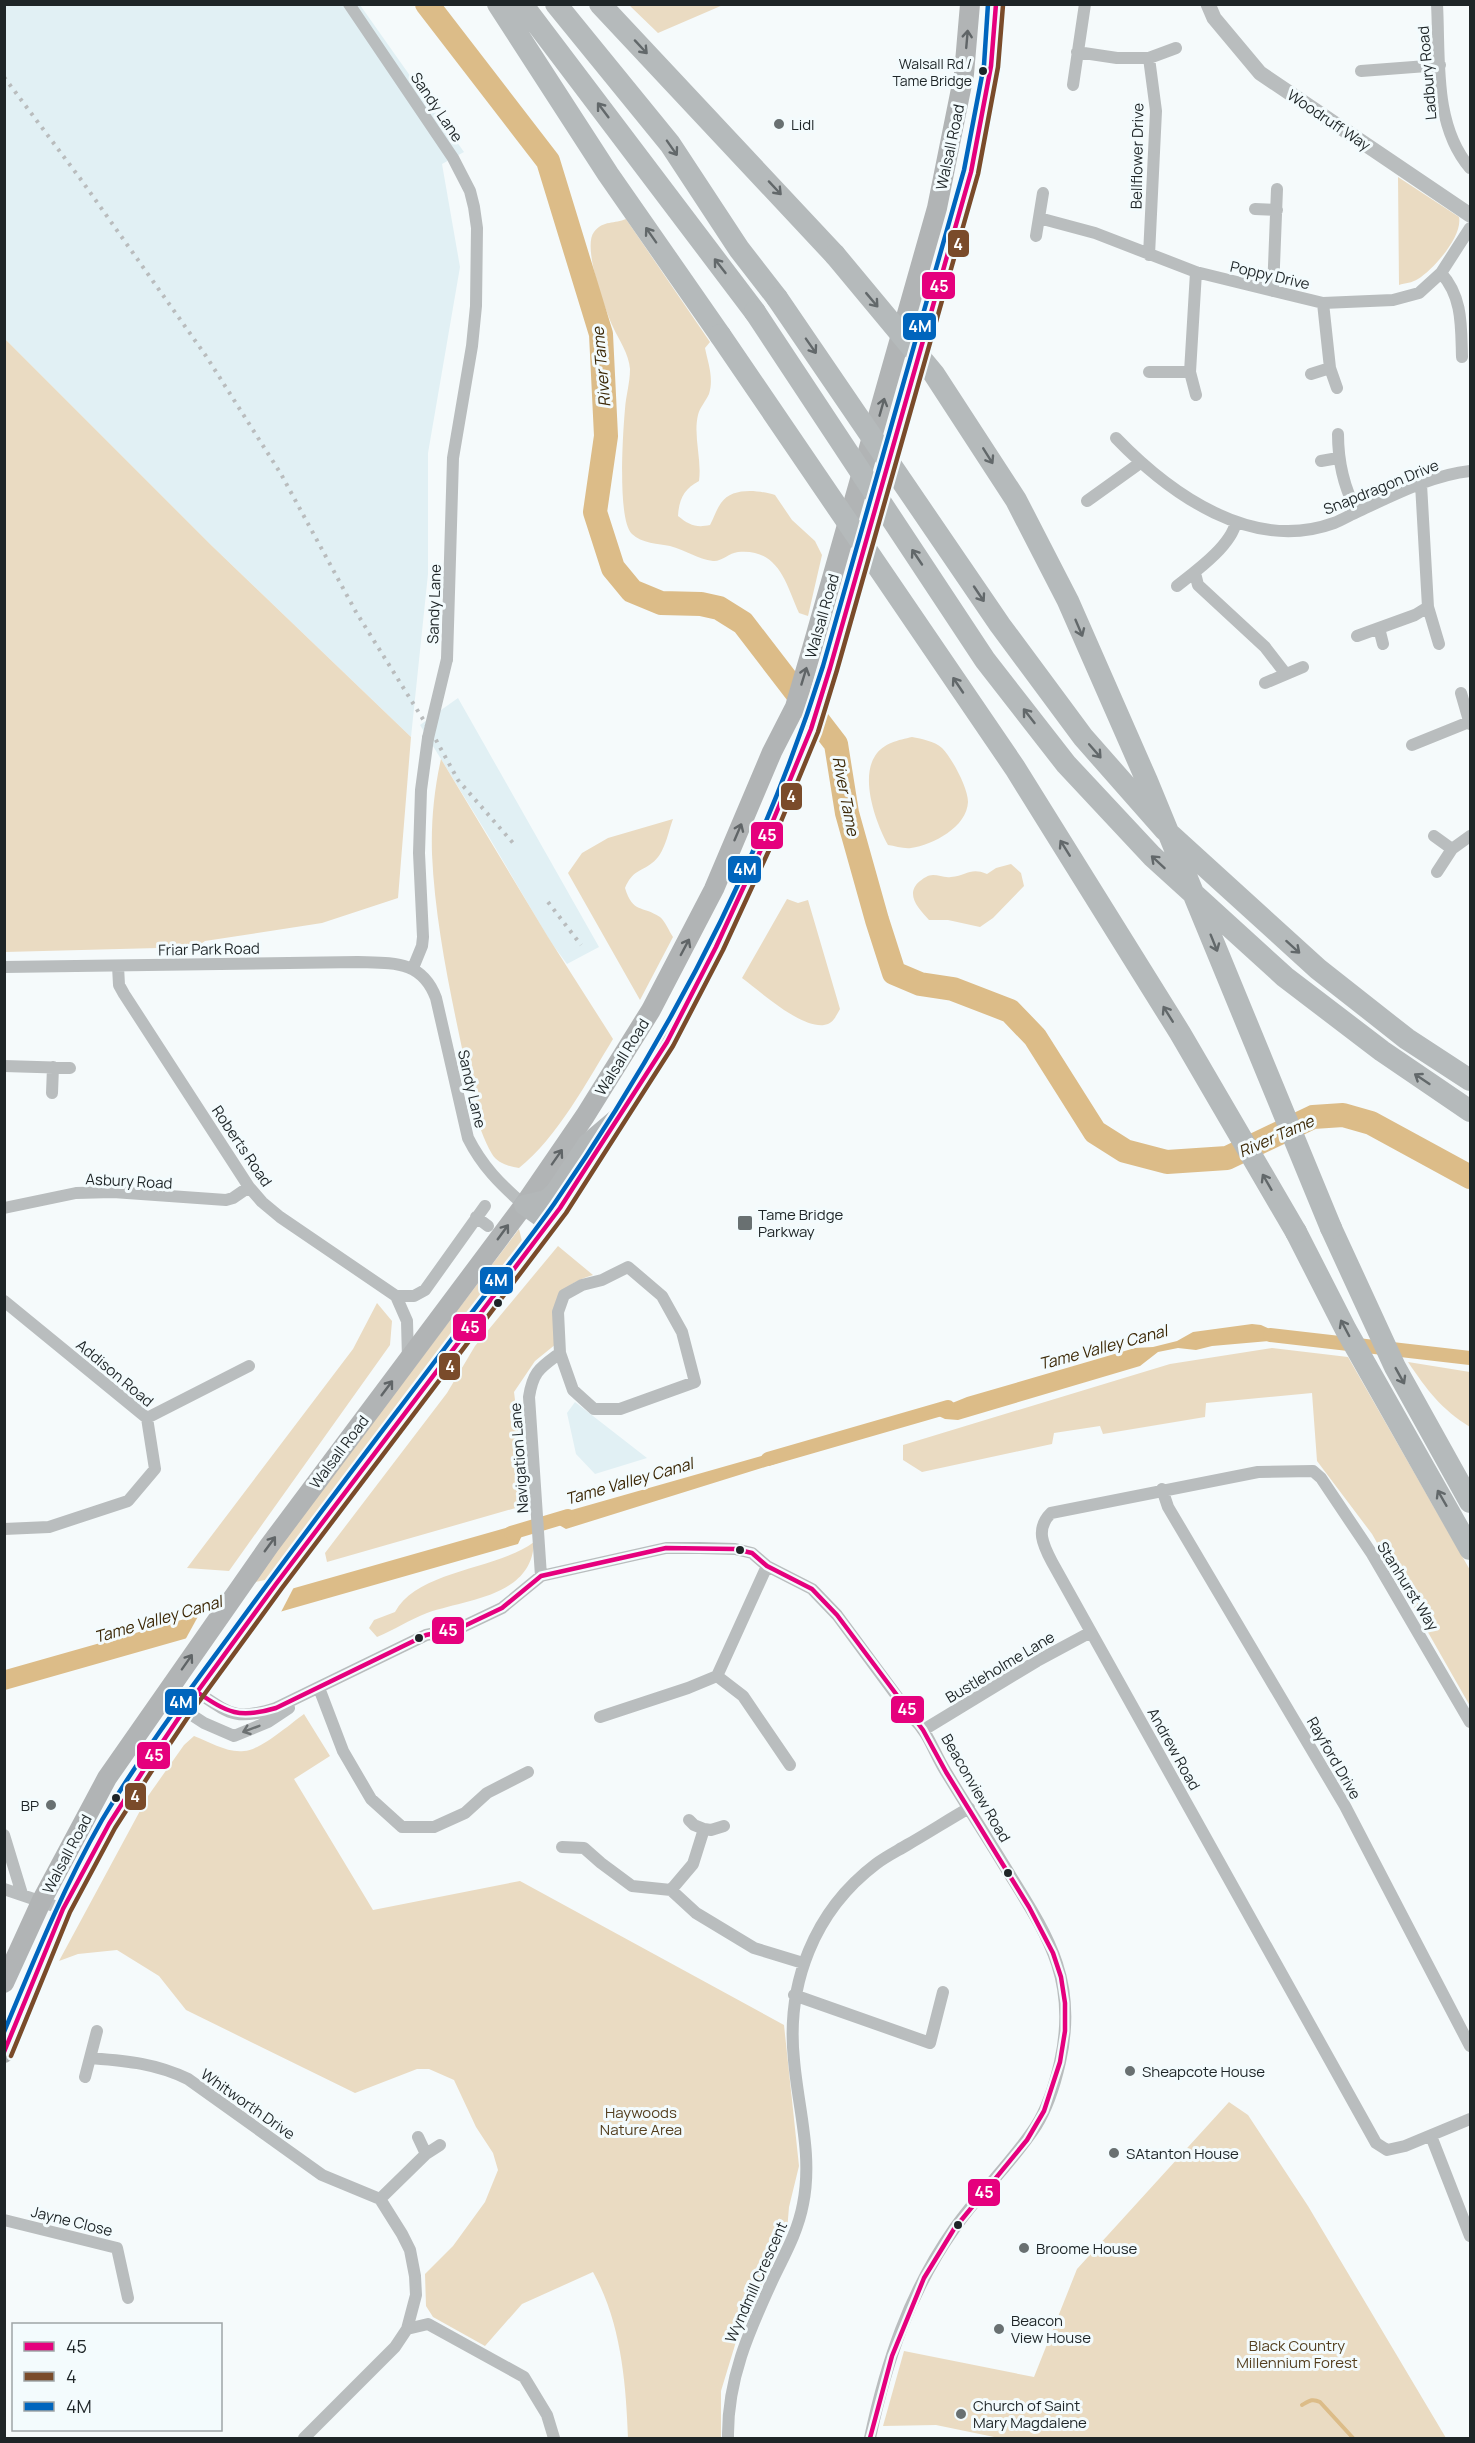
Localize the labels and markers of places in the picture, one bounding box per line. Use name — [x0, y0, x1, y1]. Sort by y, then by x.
place label: Walsall Rd / Tame Bridge — [892, 54, 972, 90]
marker: Walsall Rd / Tame Bridge — [977, 65, 989, 77]
place label: Lidl — [791, 114, 815, 135]
marker: Lidl — [772, 117, 786, 131]
place label: Tame Bridge Parkway — [758, 1204, 844, 1242]
marker: Tame Bridge Parkway — [736, 1214, 754, 1232]
unlabelled marker — [492, 1297, 504, 1309]
unlabelled marker — [734, 1544, 746, 1556]
unlabelled marker — [413, 1632, 425, 1644]
unlabelled marker — [110, 1792, 122, 1804]
place label: BP — [21, 1795, 39, 1816]
marker: BP — [44, 1798, 58, 1812]
unlabelled marker — [1002, 1867, 1014, 1879]
place label: Sheapcote House — [1142, 2061, 1265, 2082]
marker: Sheapcote House — [1123, 2064, 1137, 2078]
place label: SAtanton House — [1126, 2143, 1239, 2164]
marker: SAtanton House — [1107, 2146, 1121, 2160]
unlabelled marker — [952, 2219, 964, 2231]
place label: Broome House — [1036, 2238, 1138, 2259]
marker: Broome House — [1017, 2241, 1031, 2255]
place label: Beacon View House — [1011, 2310, 1091, 2348]
marker: Beacon View House — [992, 2322, 1006, 2336]
place label: Church of Saint Mary Magdalene — [973, 2395, 1087, 2433]
marker: Church of Saint Mary Magdalene — [954, 2407, 968, 2421]

